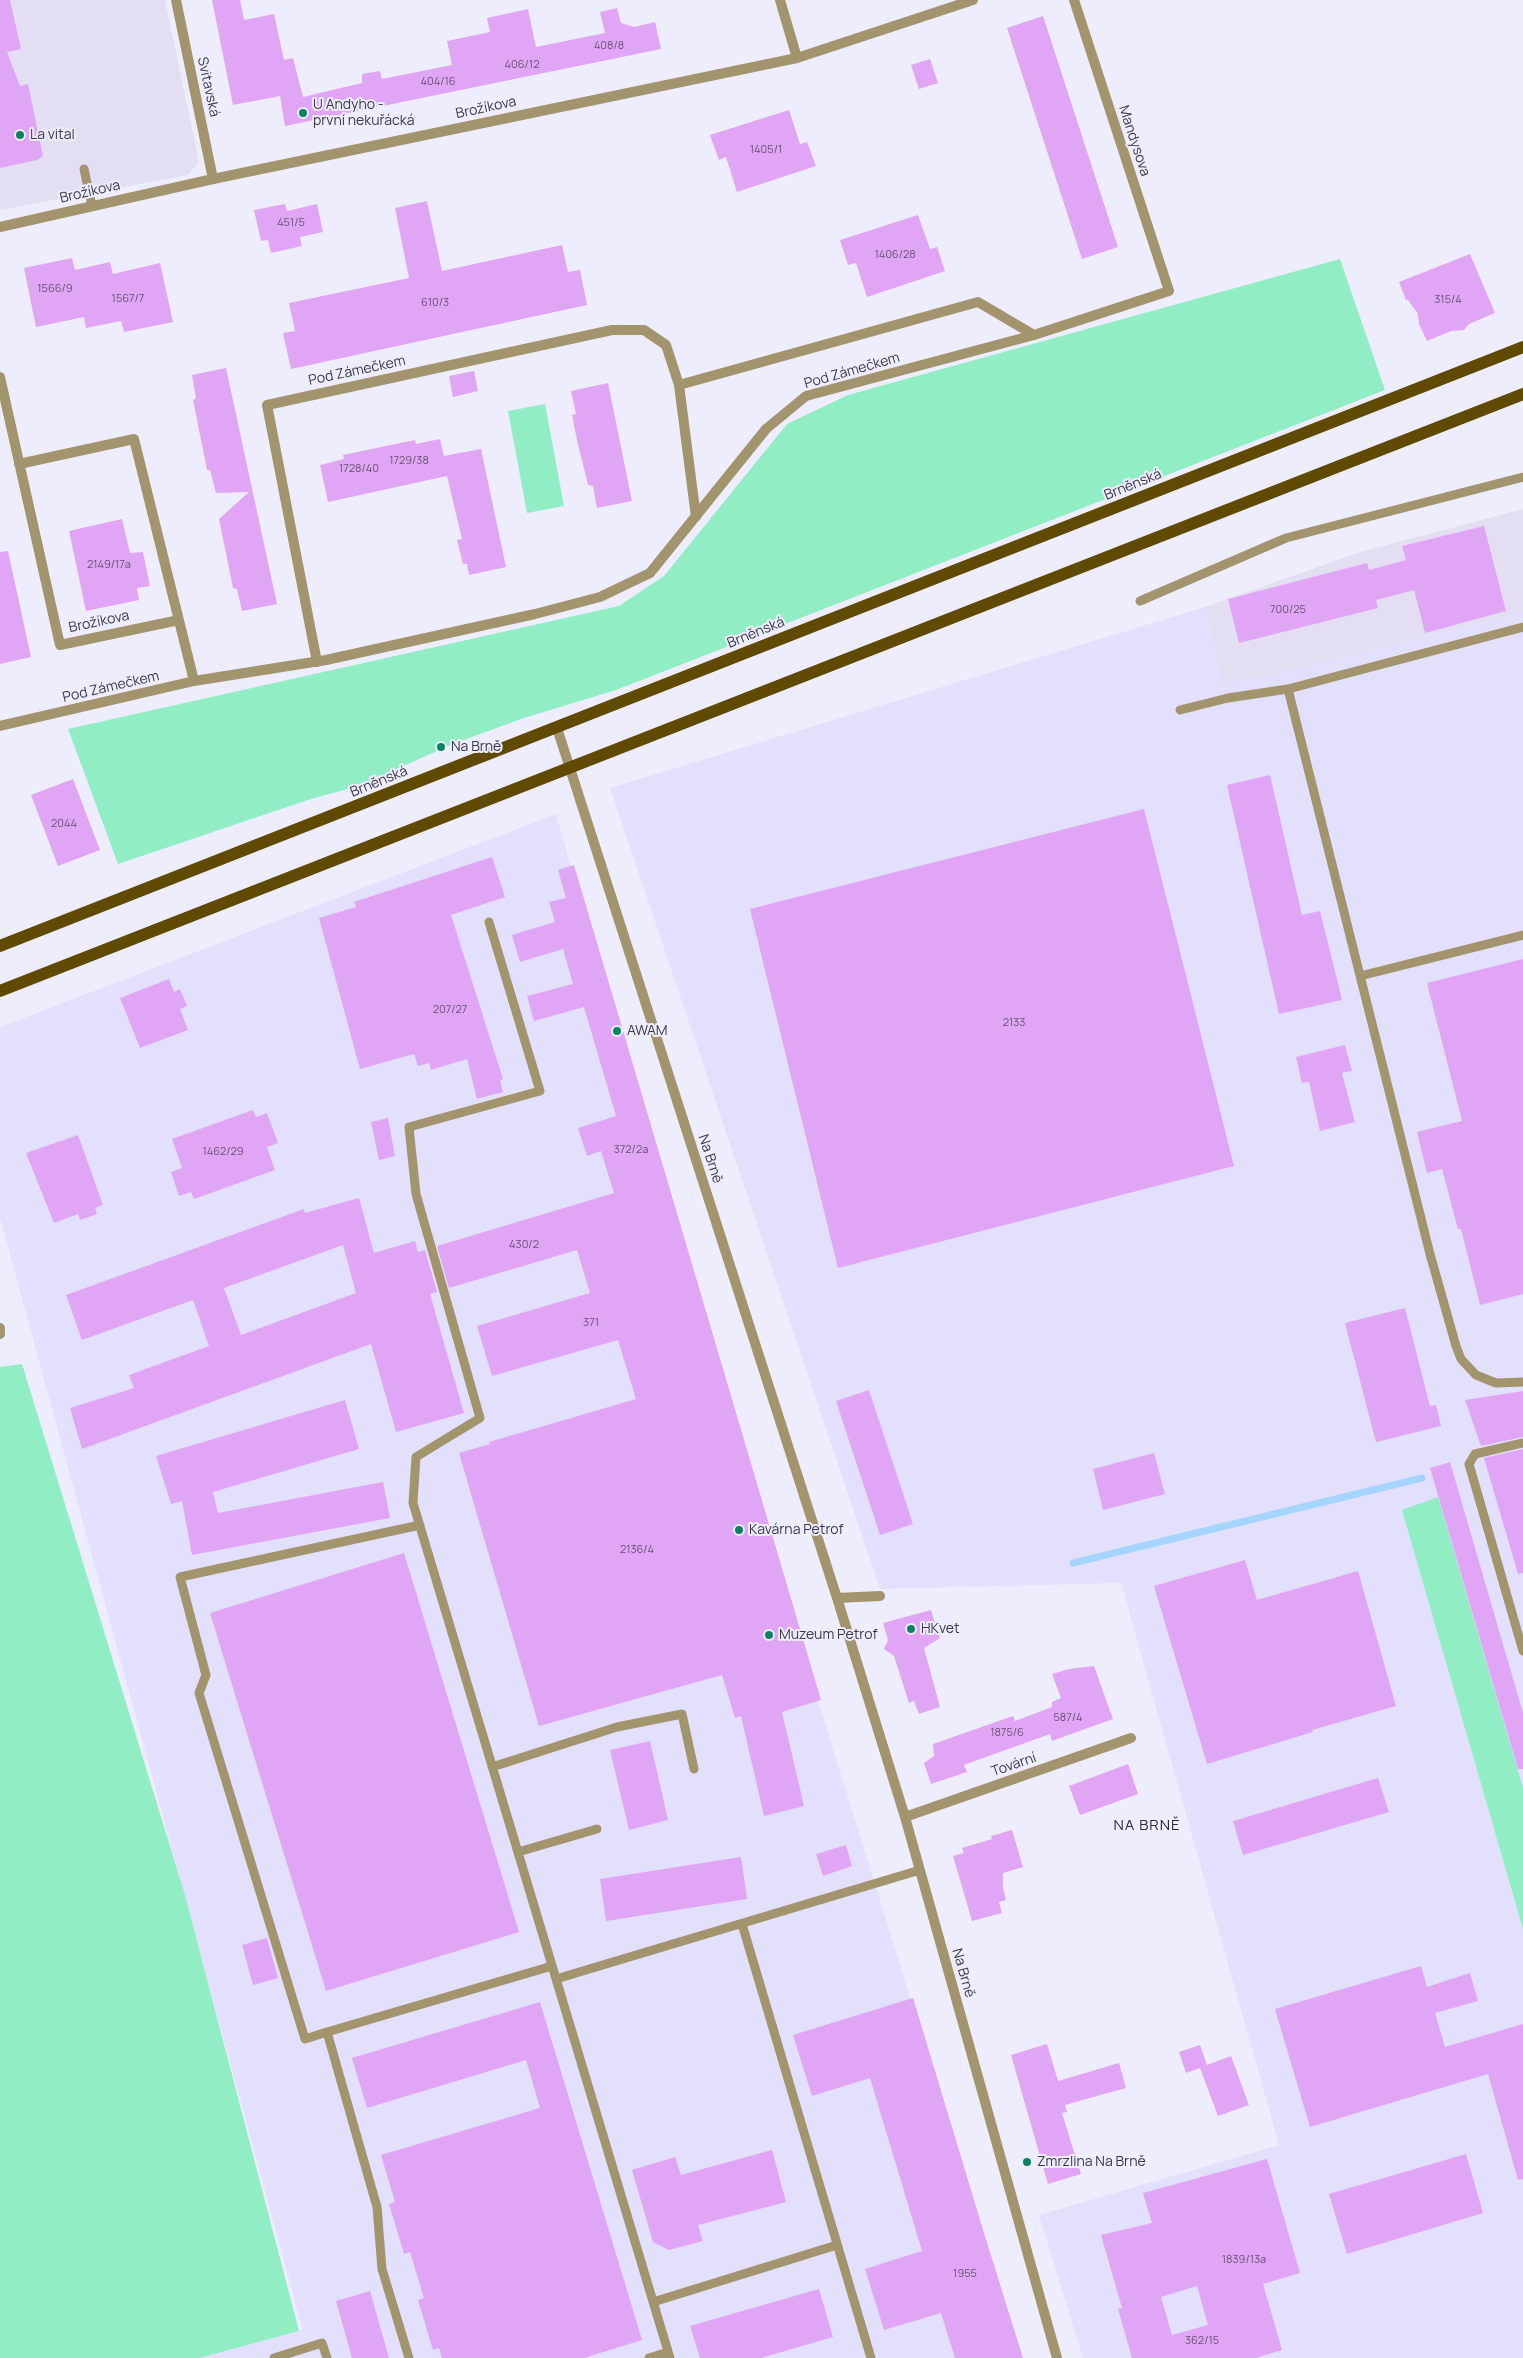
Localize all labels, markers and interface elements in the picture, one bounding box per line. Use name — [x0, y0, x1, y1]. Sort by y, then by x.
house number: 408/8 — [594, 39, 624, 53]
street label: Svitavská — [193, 55, 223, 119]
house number: 406/12 — [505, 58, 539, 72]
house number: 404/16 — [420, 75, 456, 89]
street label: Brožíkova — [454, 93, 518, 123]
place label: U Andyho - první nekuřácká — [313, 97, 415, 130]
street label: Mandysova — [1115, 104, 1153, 178]
marker: U Andyho - první nekuřácká — [297, 107, 309, 119]
place label: La vital — [30, 127, 75, 143]
marker: La vital — [14, 129, 26, 141]
house number: 1405/1 — [750, 143, 782, 157]
street label: Brožíkova — [58, 177, 122, 207]
house number: 451/5 — [277, 216, 305, 230]
house number: 1406/28 — [874, 248, 916, 262]
house number: 1566/9 — [37, 282, 73, 296]
house number: 1567/7 — [112, 292, 144, 306]
house number: 315/4 — [1434, 293, 1462, 307]
house number: 610/3 — [421, 296, 449, 310]
street label: Pod Zámečkem — [802, 349, 902, 393]
street label: Pod Zámečkem — [307, 353, 407, 389]
house number: 1729/38 — [389, 454, 429, 468]
house number: 1728/40 — [339, 462, 379, 476]
street label: Brněnská — [1102, 466, 1164, 504]
house number: 2149/17a — [87, 558, 131, 572]
house number: 700/25 — [1270, 603, 1306, 617]
street label: Brožíkova — [67, 607, 131, 637]
street label: Brněnská — [725, 614, 787, 652]
street label: Pod Zámečkem — [61, 668, 161, 706]
place label: Na Brně — [451, 739, 501, 755]
marker: Na Brně — [435, 741, 447, 753]
street label: Brněnská — [348, 763, 410, 801]
house number: 2044 — [51, 817, 77, 831]
house number: 207/27 — [433, 1003, 467, 1017]
house number: 2133 — [1003, 1016, 1025, 1030]
place label: AWAM — [627, 1023, 668, 1039]
marker: AWAM — [611, 1025, 623, 1037]
street label: Na Brně — [694, 1132, 726, 1186]
house number: 372/2a — [614, 1143, 648, 1157]
house number: 1462/29 — [202, 1145, 244, 1159]
house number: 430/2 — [509, 1238, 539, 1252]
house number: 371 — [583, 1316, 599, 1330]
place label: Kavárna Petrof — [749, 1522, 844, 1538]
marker: Kavárna Petrof — [733, 1524, 745, 1536]
house number: 2136/4 — [620, 1543, 654, 1557]
place label: HKvet — [921, 1621, 960, 1637]
marker: HKvet — [905, 1623, 917, 1635]
place label: Muzeum Petrof — [779, 1627, 877, 1643]
marker: Muzeum Petrof — [763, 1629, 775, 1641]
house number: 587/4 — [1053, 1711, 1083, 1725]
house number: 1875/6 — [990, 1726, 1024, 1740]
street label: Tovární — [989, 1750, 1039, 1780]
district label: NA BRNĚ — [1113, 1817, 1181, 1835]
street label: Na Brně — [948, 1947, 978, 1999]
place label: Zmrzlina Na Brně — [1037, 2154, 1146, 2170]
marker: Zmrzlina Na Brně — [1021, 2156, 1033, 2168]
house number: 1839/13a — [1222, 2253, 1266, 2267]
house number: 1955 — [953, 2267, 977, 2281]
house number: 362/15 — [1185, 2334, 1219, 2348]

